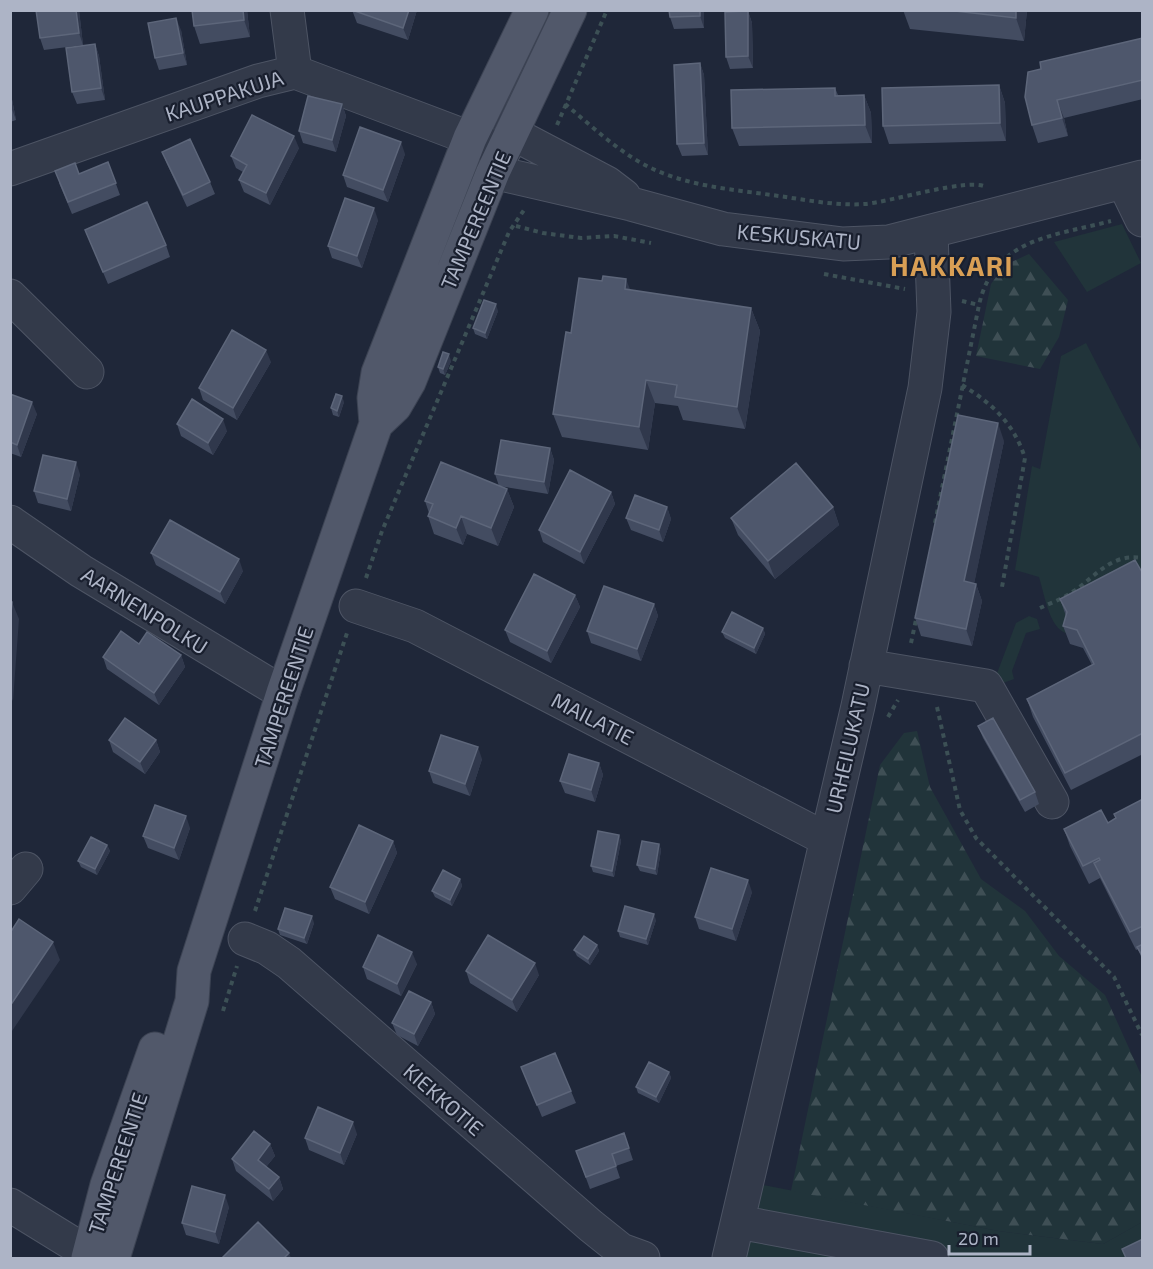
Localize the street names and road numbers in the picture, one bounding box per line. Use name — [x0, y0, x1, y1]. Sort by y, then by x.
street label: KAUPPAKUJA — [162, 64, 286, 126]
street label: TAMPEREENTIE — [435, 147, 515, 293]
street label: KESKUSKATU — [736, 218, 862, 254]
street label: AARNENPOLKU — [77, 561, 213, 659]
street label: TAMPEREENTIE — [248, 623, 318, 771]
street label: URHEILUKATU — [820, 680, 874, 816]
street label: MAILATIE — [548, 687, 638, 749]
street label: KIEKKOTIE — [399, 1058, 489, 1140]
street label: TAMPEREENTIE — [82, 1089, 152, 1237]

